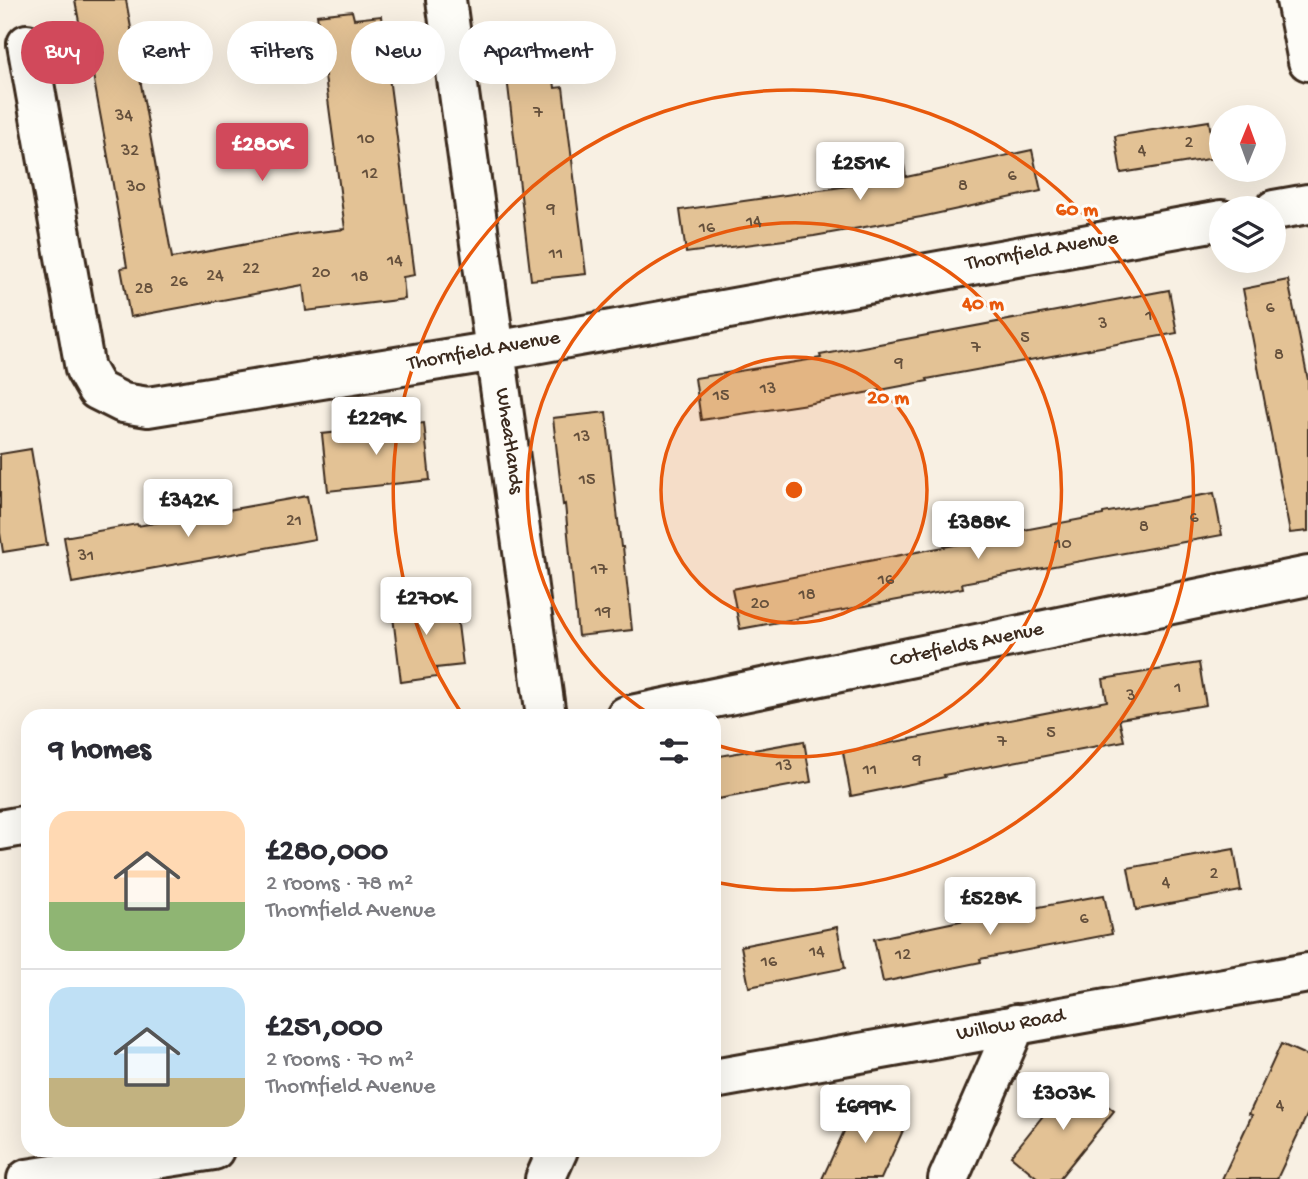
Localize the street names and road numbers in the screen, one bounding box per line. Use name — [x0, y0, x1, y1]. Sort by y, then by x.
street label: Thornfield Avenue — [963, 226, 1121, 278]
street label: Thornfield Avenue — [405, 326, 563, 378]
street label: Wheatlands — [488, 387, 528, 497]
street label: Cotefields Avenue — [888, 617, 1047, 674]
street label: Willow Road — [955, 1004, 1069, 1048]

